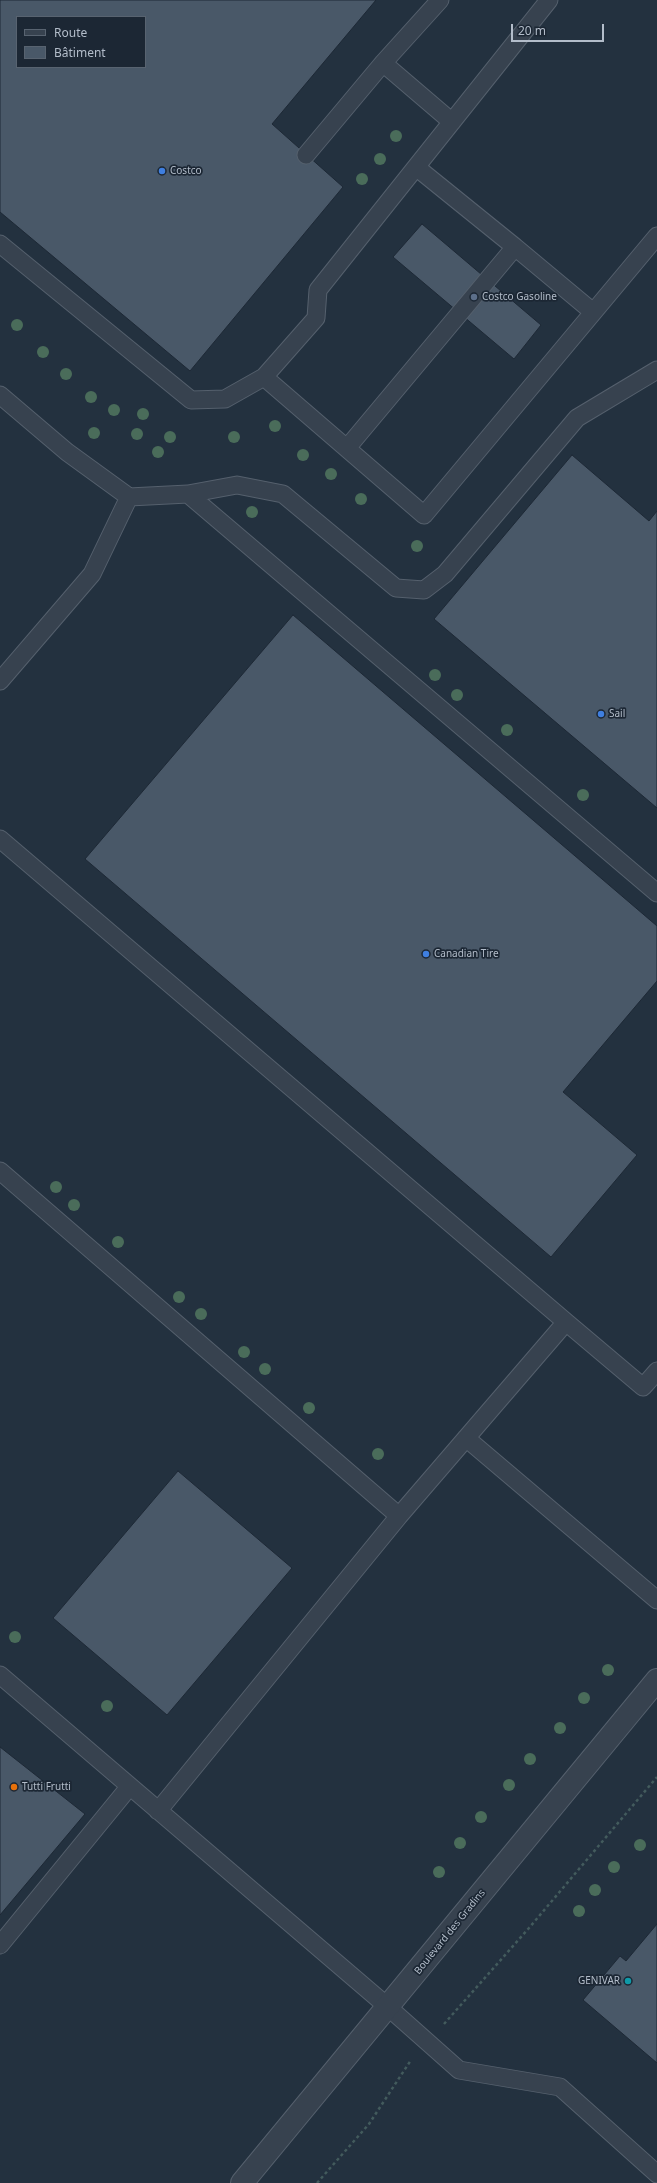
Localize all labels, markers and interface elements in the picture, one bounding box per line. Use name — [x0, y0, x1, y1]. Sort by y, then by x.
legend — [16, 16, 146, 68]
scale bar — [513, 16, 606, 42]
text: 20 m — [518, 22, 546, 39]
text: Route — [54, 24, 87, 41]
text: Bâtiment — [54, 44, 106, 61]
place label: Costco — [170, 165, 202, 177]
marker: Costco — [157, 166, 167, 176]
place label: Costco Gasoline — [482, 291, 557, 303]
marker: Costco Gasoline — [469, 292, 479, 302]
place label: Sail — [609, 708, 625, 720]
marker: Sail — [596, 709, 606, 719]
place label: Canadian Tire — [434, 948, 499, 960]
marker: Canadian Tire — [421, 949, 431, 959]
place label: Tutti Frutti — [22, 1781, 71, 1793]
marker: Tutti Frutti — [9, 1782, 19, 1792]
street label: Boulevard des Gradins — [412, 1887, 488, 1977]
place label: GENIVAR — [578, 1975, 620, 1987]
marker: GENIVAR — [623, 1976, 633, 1986]

